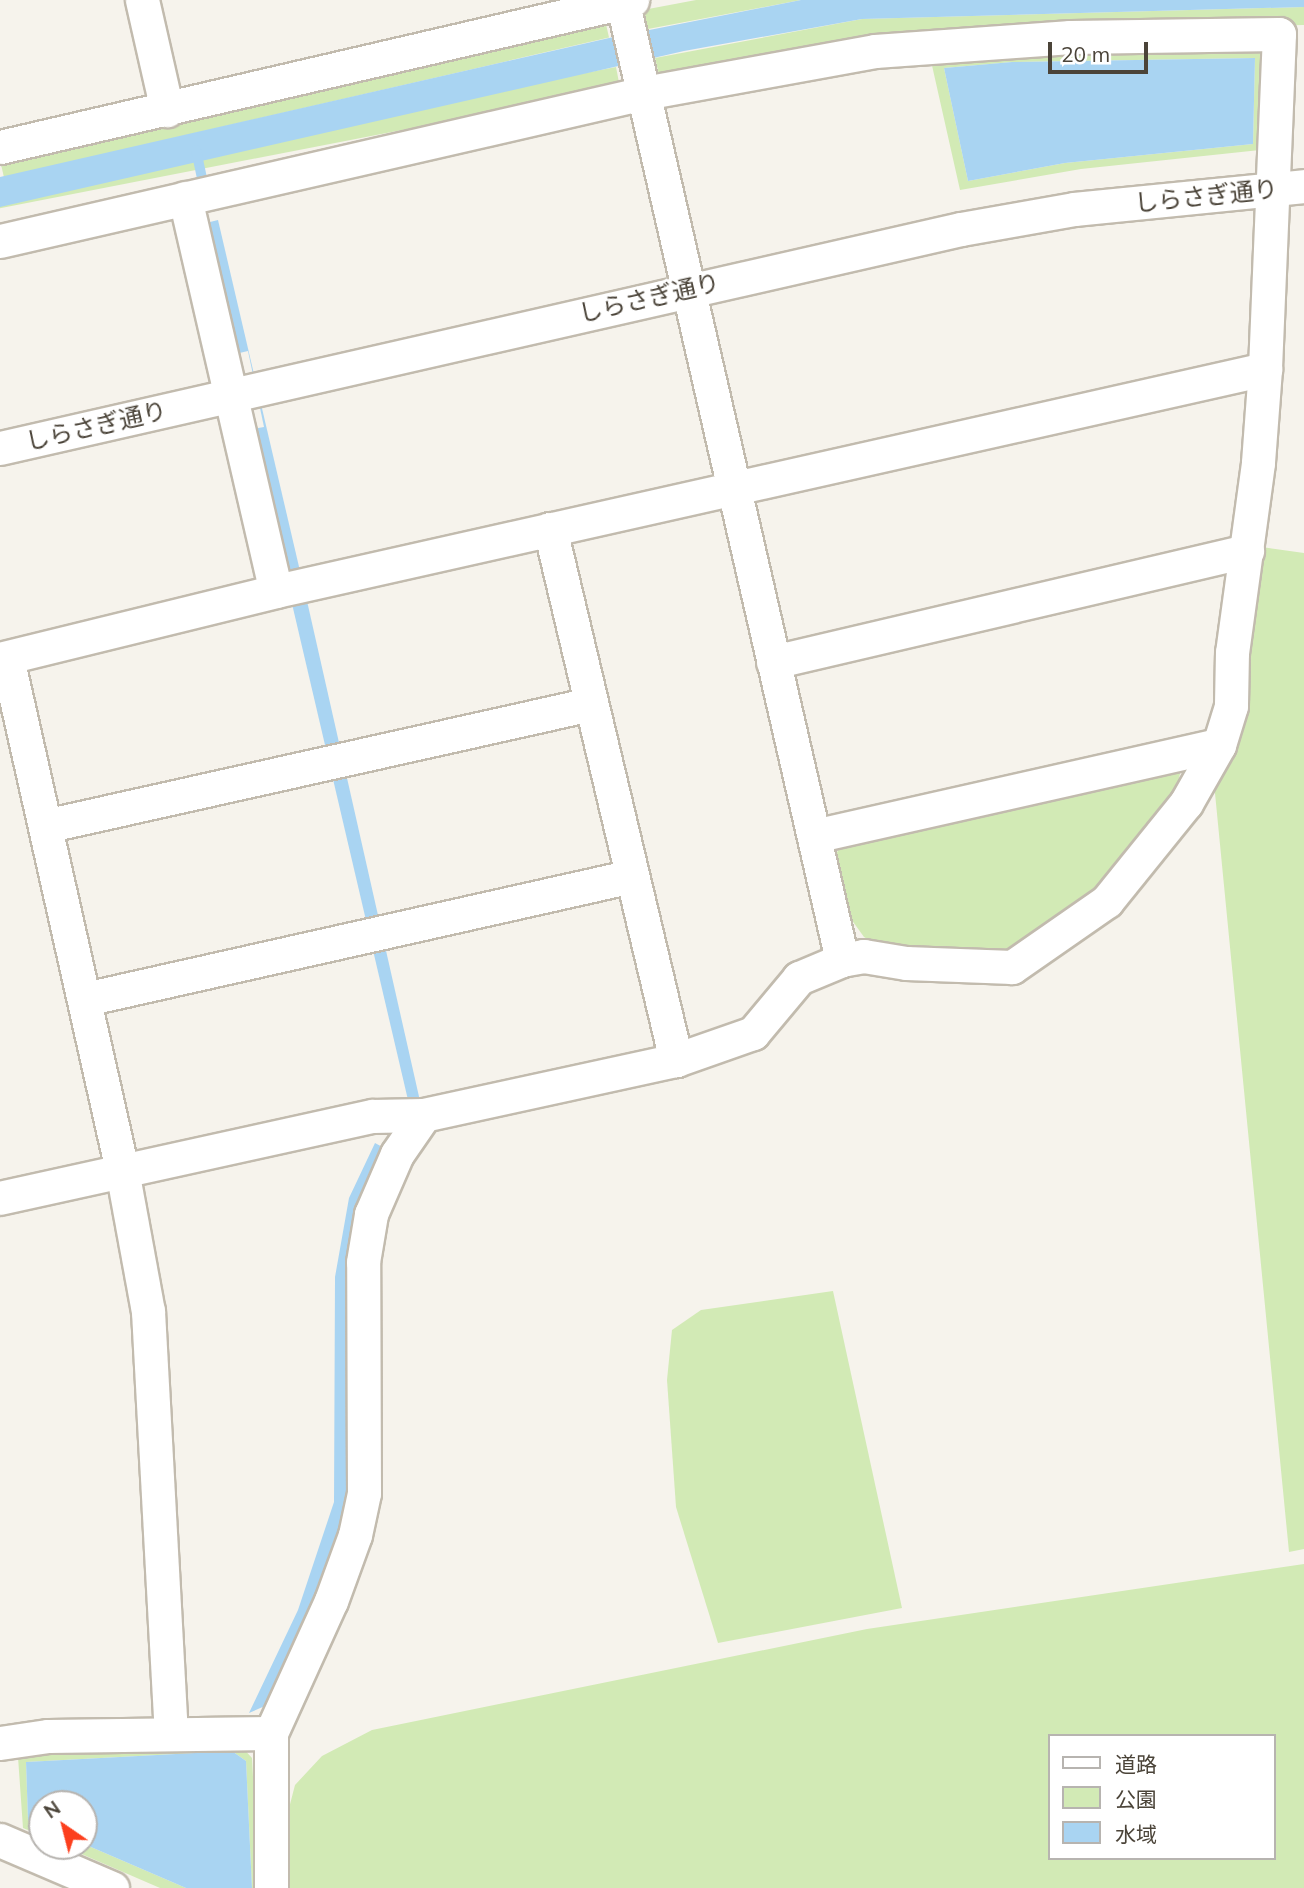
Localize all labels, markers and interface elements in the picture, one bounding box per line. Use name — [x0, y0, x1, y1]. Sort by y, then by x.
scale bar — [1052, 28, 1152, 72]
text: 20 m — [1061, 41, 1110, 67]
street label: しらさぎ通り — [1133, 174, 1279, 218]
street label: しらさぎ通り — [576, 268, 722, 328]
street label: しらさぎ通り — [23, 396, 169, 456]
legend — [1048, 1734, 1276, 1860]
text: 道路 — [1115, 1751, 1157, 1777]
text: 公園 — [1115, 1786, 1157, 1812]
north arrow — [28, 1790, 98, 1860]
text: N — [39, 1795, 65, 1823]
text: 水域 — [1115, 1821, 1157, 1847]

